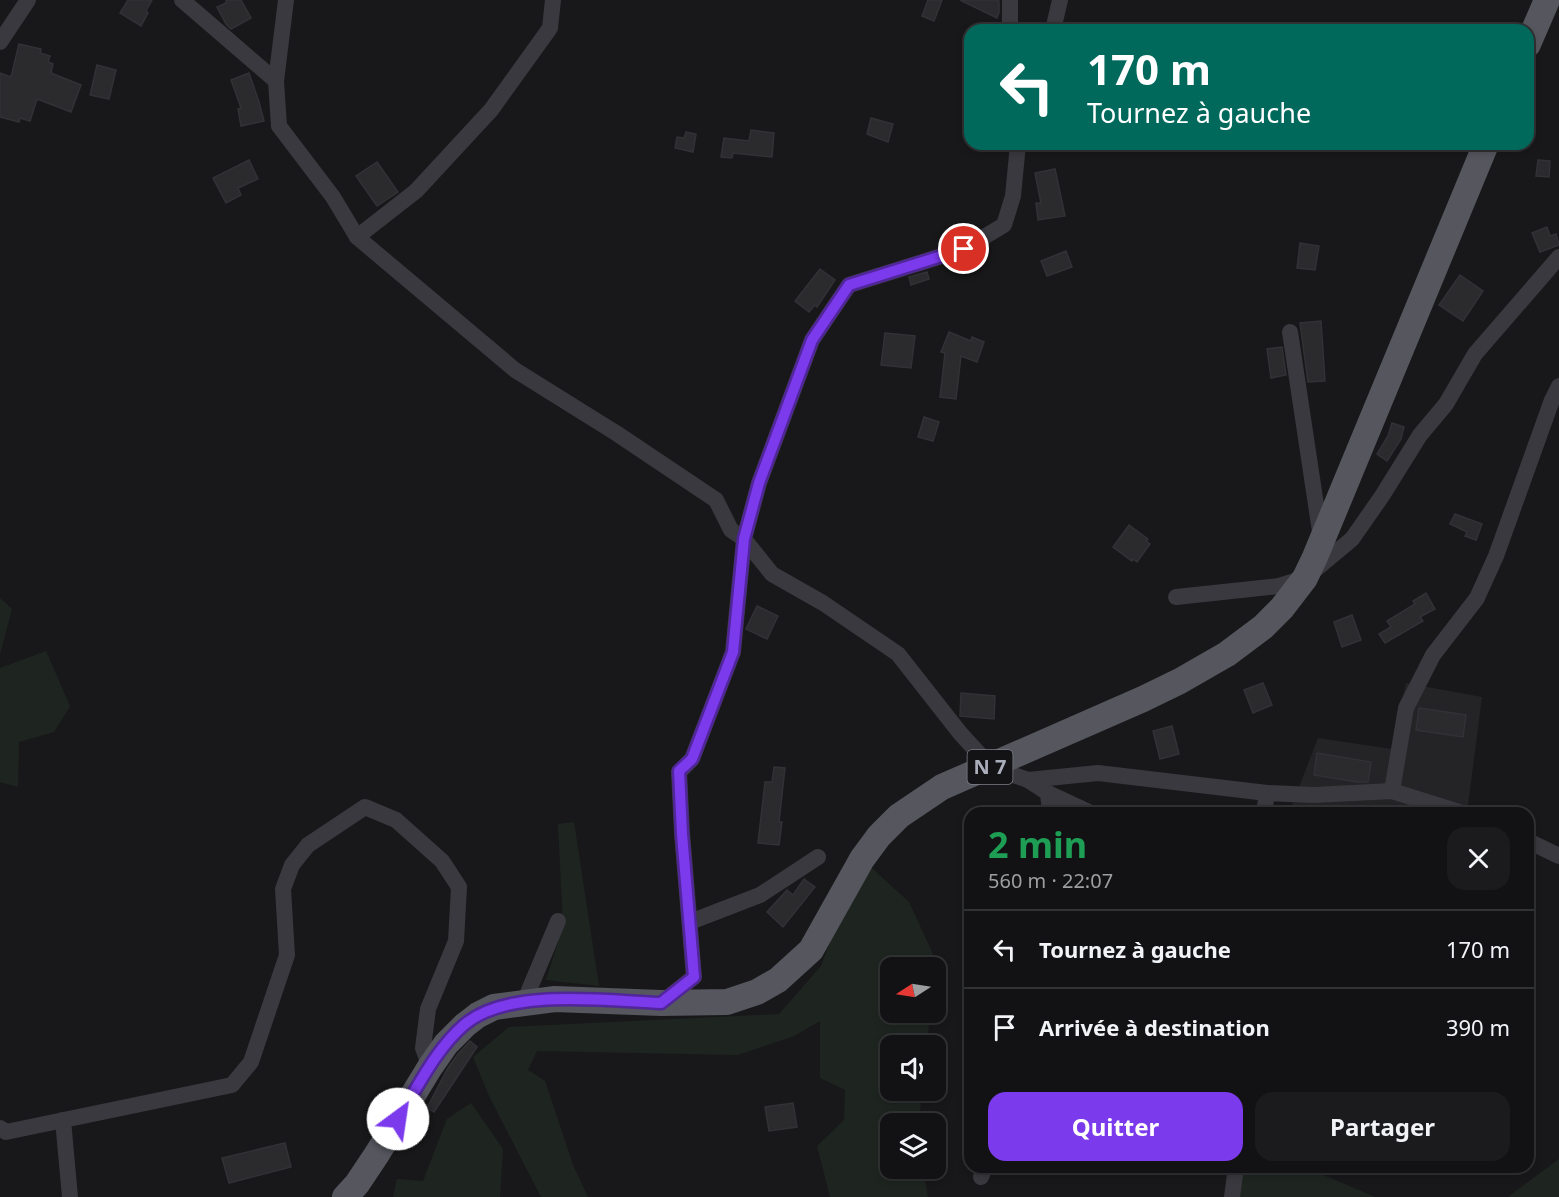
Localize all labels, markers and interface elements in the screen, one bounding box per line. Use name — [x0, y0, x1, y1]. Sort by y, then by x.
text: 170 m — [1087, 40, 1211, 97]
icon: left — [988, 48, 1066, 126]
text: Tournez à gauche — [1087, 94, 1311, 131]
pin — [938, 223, 989, 274]
icon: arrive — [947, 232, 980, 265]
road number: N 7 — [968, 750, 1012, 784]
text: 2 min — [988, 820, 1087, 869]
button: close — [1447, 827, 1510, 890]
text: 560 m · 22:07 — [988, 867, 1113, 894]
icon: left — [988, 933, 1021, 966]
text: Tournez à gauche — [1039, 934, 1231, 964]
text: 170 m — [1446, 934, 1510, 964]
north arrow — [880, 957, 946, 1023]
map controls — [880, 957, 946, 1179]
icon: arrive — [988, 1011, 1021, 1044]
text: Arrivée à destination — [1039, 1012, 1270, 1042]
text: 390 m — [1446, 1012, 1510, 1042]
button: sound — [880, 1035, 946, 1101]
position arrow — [366, 1087, 430, 1151]
button: Quitter — [988, 1092, 1243, 1161]
button: Partager — [1255, 1092, 1510, 1161]
button: layers — [880, 1113, 946, 1179]

